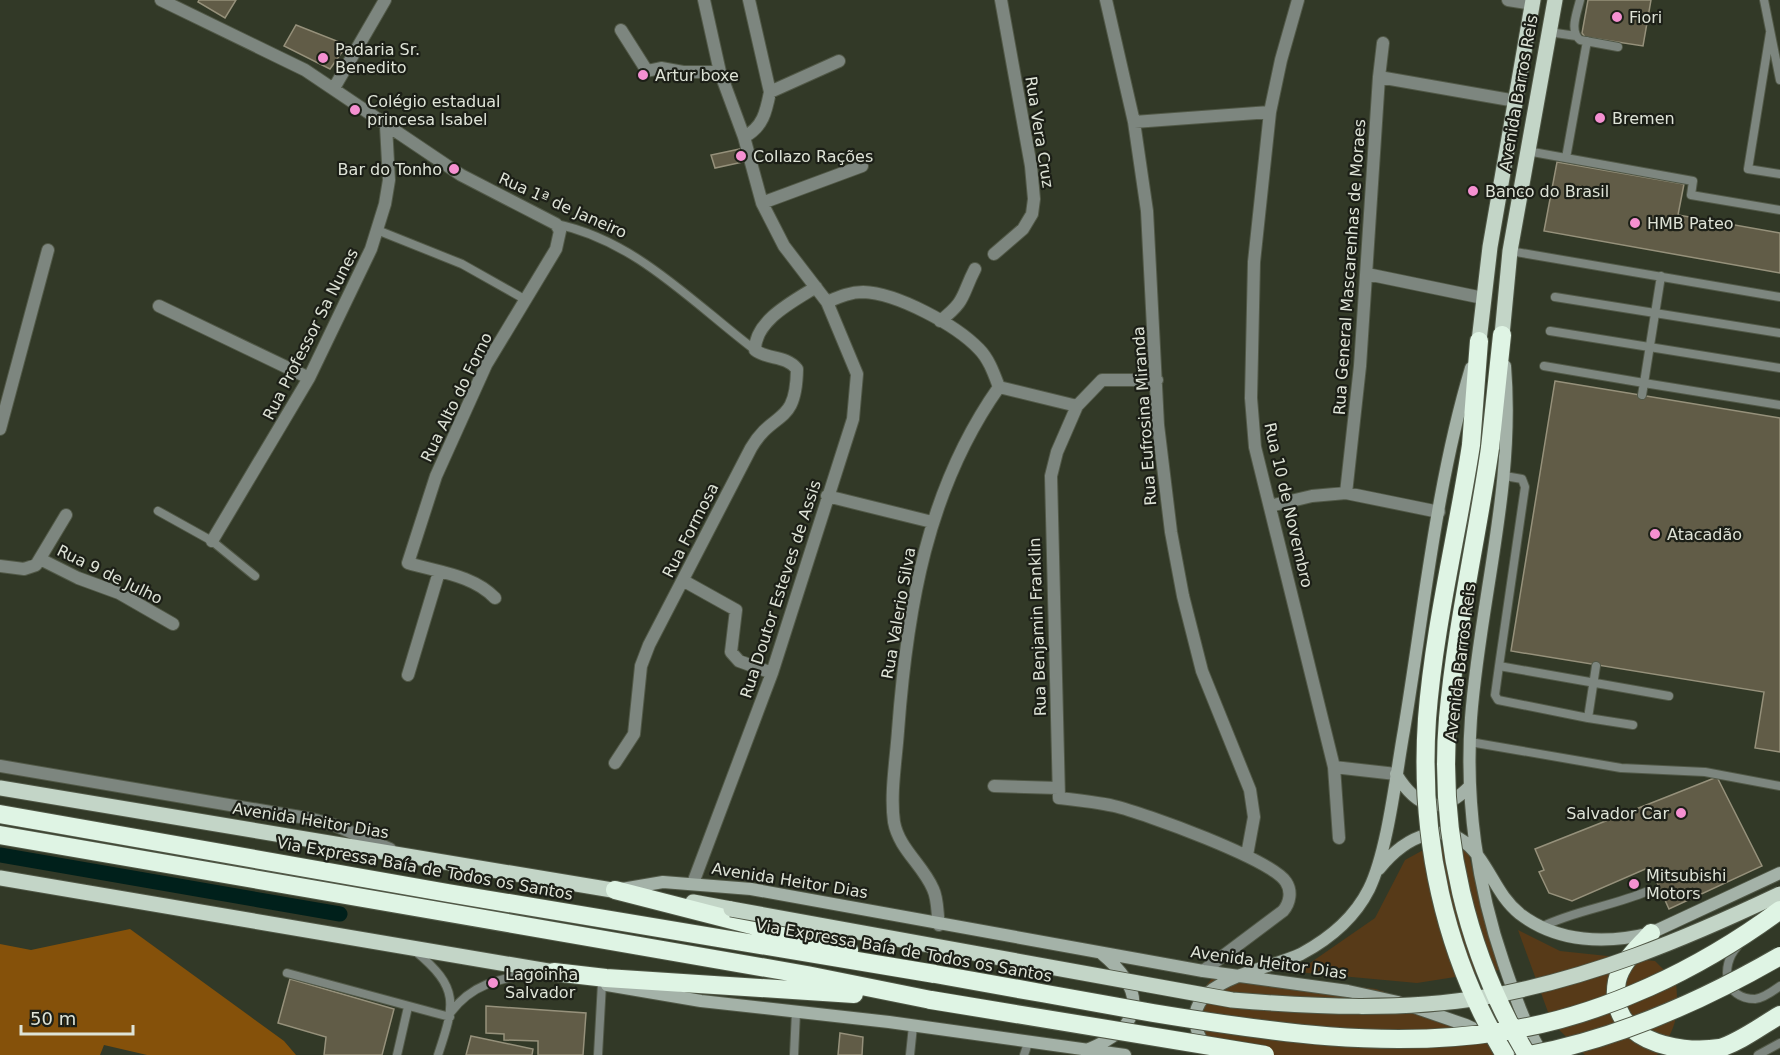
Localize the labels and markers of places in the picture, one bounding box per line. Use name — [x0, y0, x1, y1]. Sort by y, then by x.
place label: Fiori — [1629, 8, 1662, 27]
marker: Fiori — [1610, 10, 1624, 24]
place label: Padaria Sr. Benedito — [335, 40, 420, 77]
marker: Padaria Sr. Benedito — [316, 51, 330, 65]
place label: Artur boxe — [655, 66, 739, 85]
marker: Artur boxe — [636, 68, 650, 82]
place label: Colégio estadual princesa Isabel — [367, 92, 501, 129]
marker: Colégio estadual princesa Isabel — [348, 103, 362, 117]
place label: Bremen — [1612, 109, 1675, 128]
marker: Bremen — [1593, 111, 1607, 125]
place label: Collazo Rações — [753, 147, 873, 166]
marker: Collazo Rações — [734, 149, 748, 163]
place label: Bar do Tonho — [338, 160, 442, 179]
marker: Bar do Tonho — [447, 162, 461, 176]
place label: Banco do Brasil — [1485, 182, 1609, 201]
marker: Banco do Brasil — [1466, 184, 1480, 198]
place label: HMB Pateo — [1647, 214, 1734, 233]
marker: HMB Pateo — [1628, 216, 1642, 230]
place label: Atacadão — [1667, 525, 1742, 544]
marker: Atacadão — [1648, 527, 1662, 541]
place label: Salvador Car — [1566, 804, 1669, 823]
marker: Salvador Car — [1674, 806, 1688, 820]
place label: Mitsubishi Motors — [1646, 866, 1727, 903]
marker: Mitsubishi Motors — [1627, 877, 1641, 891]
place label: Lagoinha Salvador — [505, 965, 578, 1002]
marker: Lagoinha Salvador — [486, 976, 500, 990]

